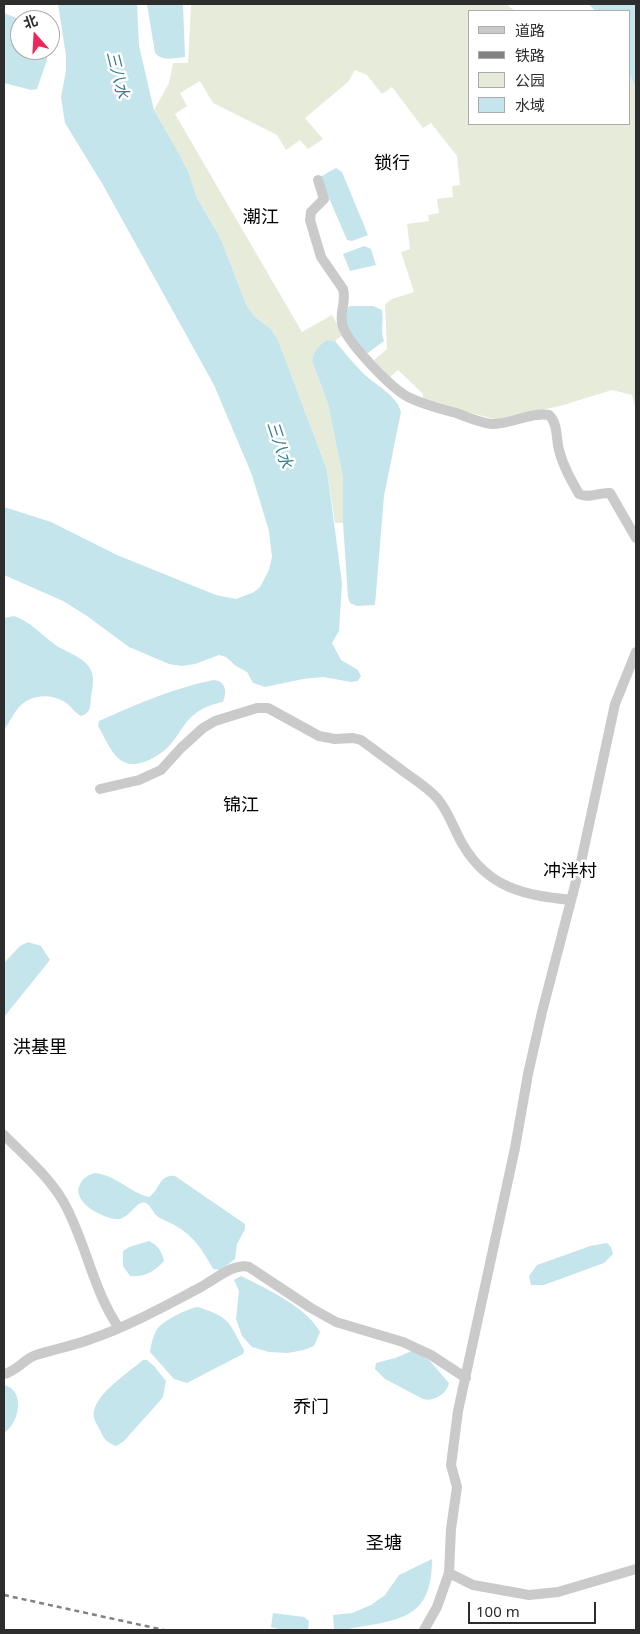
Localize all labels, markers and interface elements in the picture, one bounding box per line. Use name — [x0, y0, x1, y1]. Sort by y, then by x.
north arrow — [10, 10, 60, 60]
text: 北 — [21, 10, 40, 33]
legend — [468, 10, 630, 125]
text: 道路 — [515, 20, 545, 40]
text: 铁路 — [515, 45, 545, 65]
water label: 三八水 — [102, 49, 132, 101]
text: 公园 — [515, 70, 545, 90]
text: 水域 — [515, 95, 545, 115]
district label: 锁行 — [374, 153, 410, 175]
district label: 潮江 — [243, 207, 279, 229]
water label: 三八水 — [262, 419, 296, 471]
district label: 锦江 — [223, 795, 259, 817]
district label: 冲泮村 — [543, 861, 597, 883]
district label: 洪基里 — [13, 1037, 67, 1059]
district label: 乔门 — [293, 1397, 329, 1419]
district label: 圣塘 — [366, 1533, 402, 1555]
scale bar — [470, 1592, 598, 1624]
text: 100 m — [476, 1601, 520, 1621]

